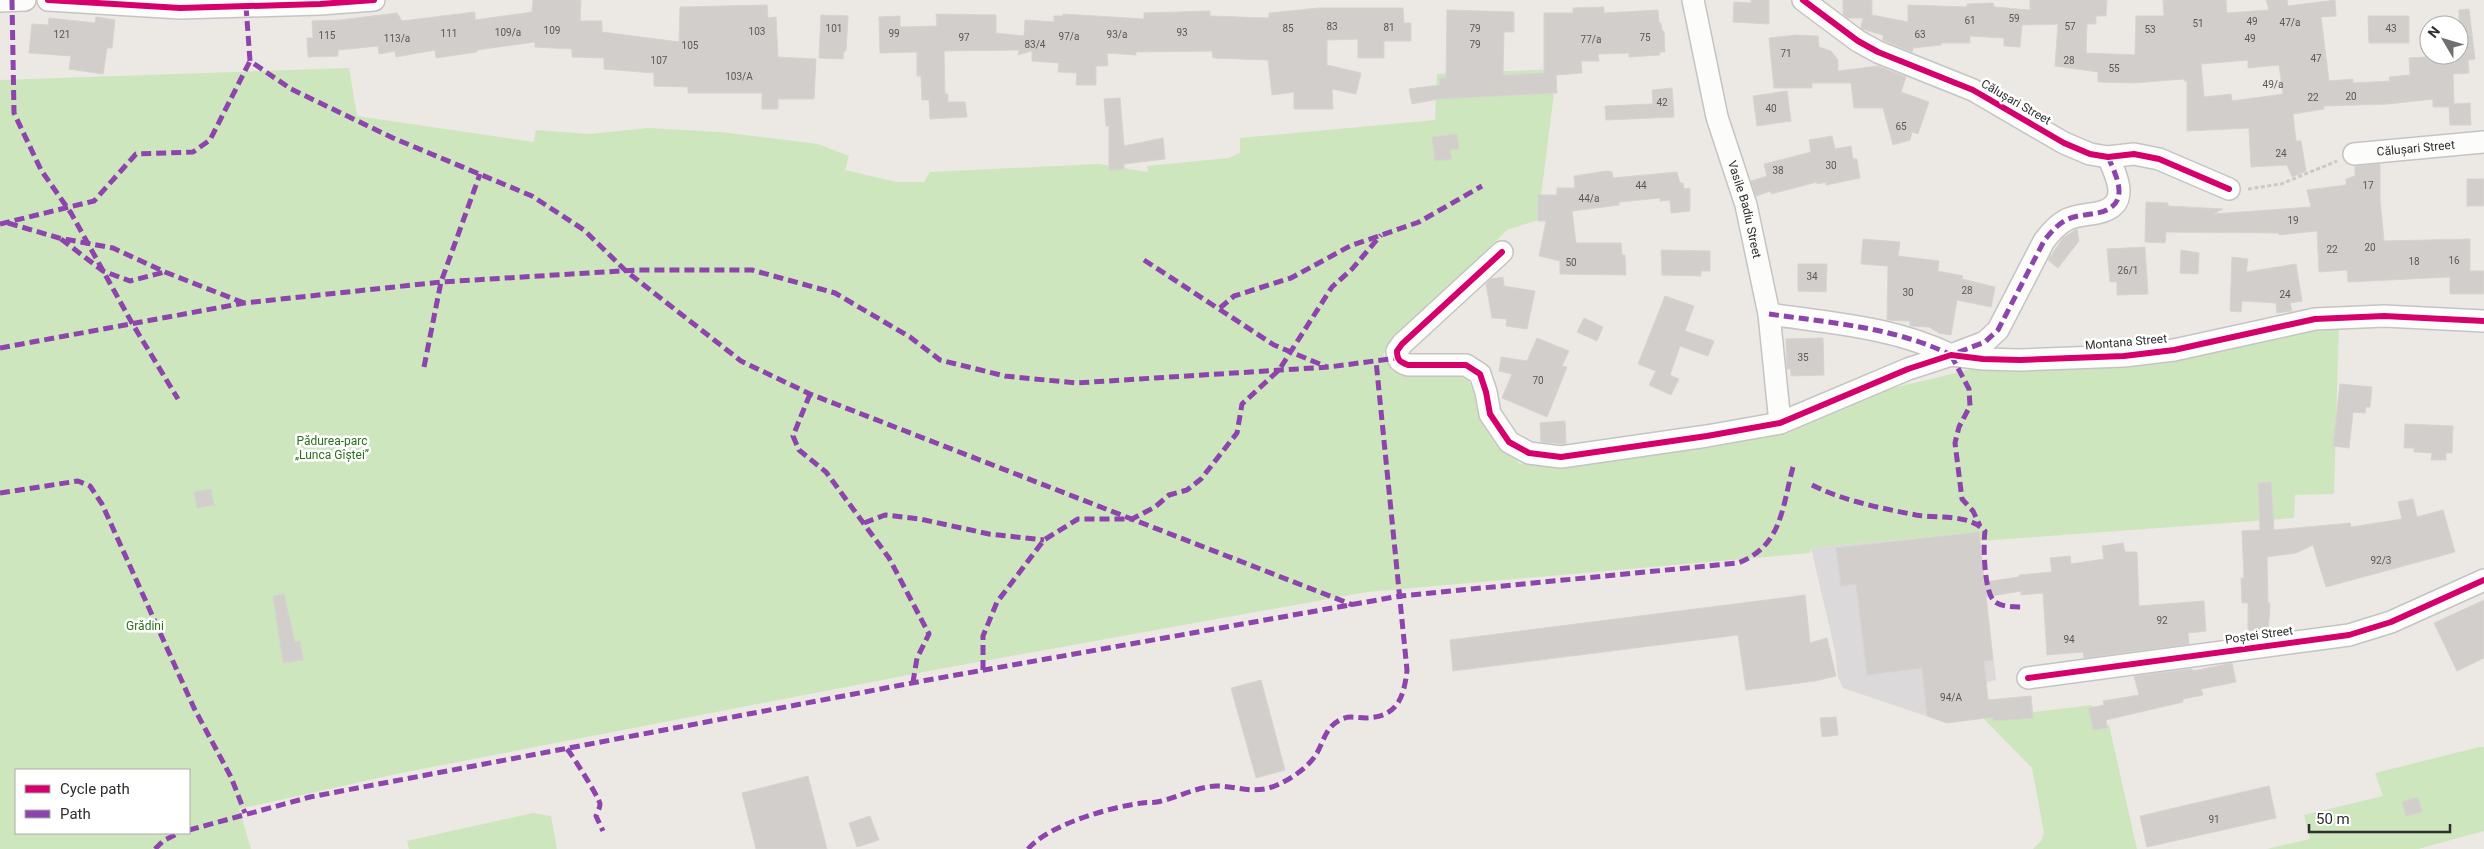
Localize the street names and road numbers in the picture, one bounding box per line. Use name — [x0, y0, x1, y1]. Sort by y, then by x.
street label: Călușari Street — [1978, 76, 2053, 129]
street label: Călușari Street — [2376, 138, 2455, 159]
street label: Vasile Badiu Street — [1725, 159, 1764, 259]
street label: Montana Street — [2084, 331, 2168, 353]
street label: Poștei Street — [2224, 623, 2294, 648]

